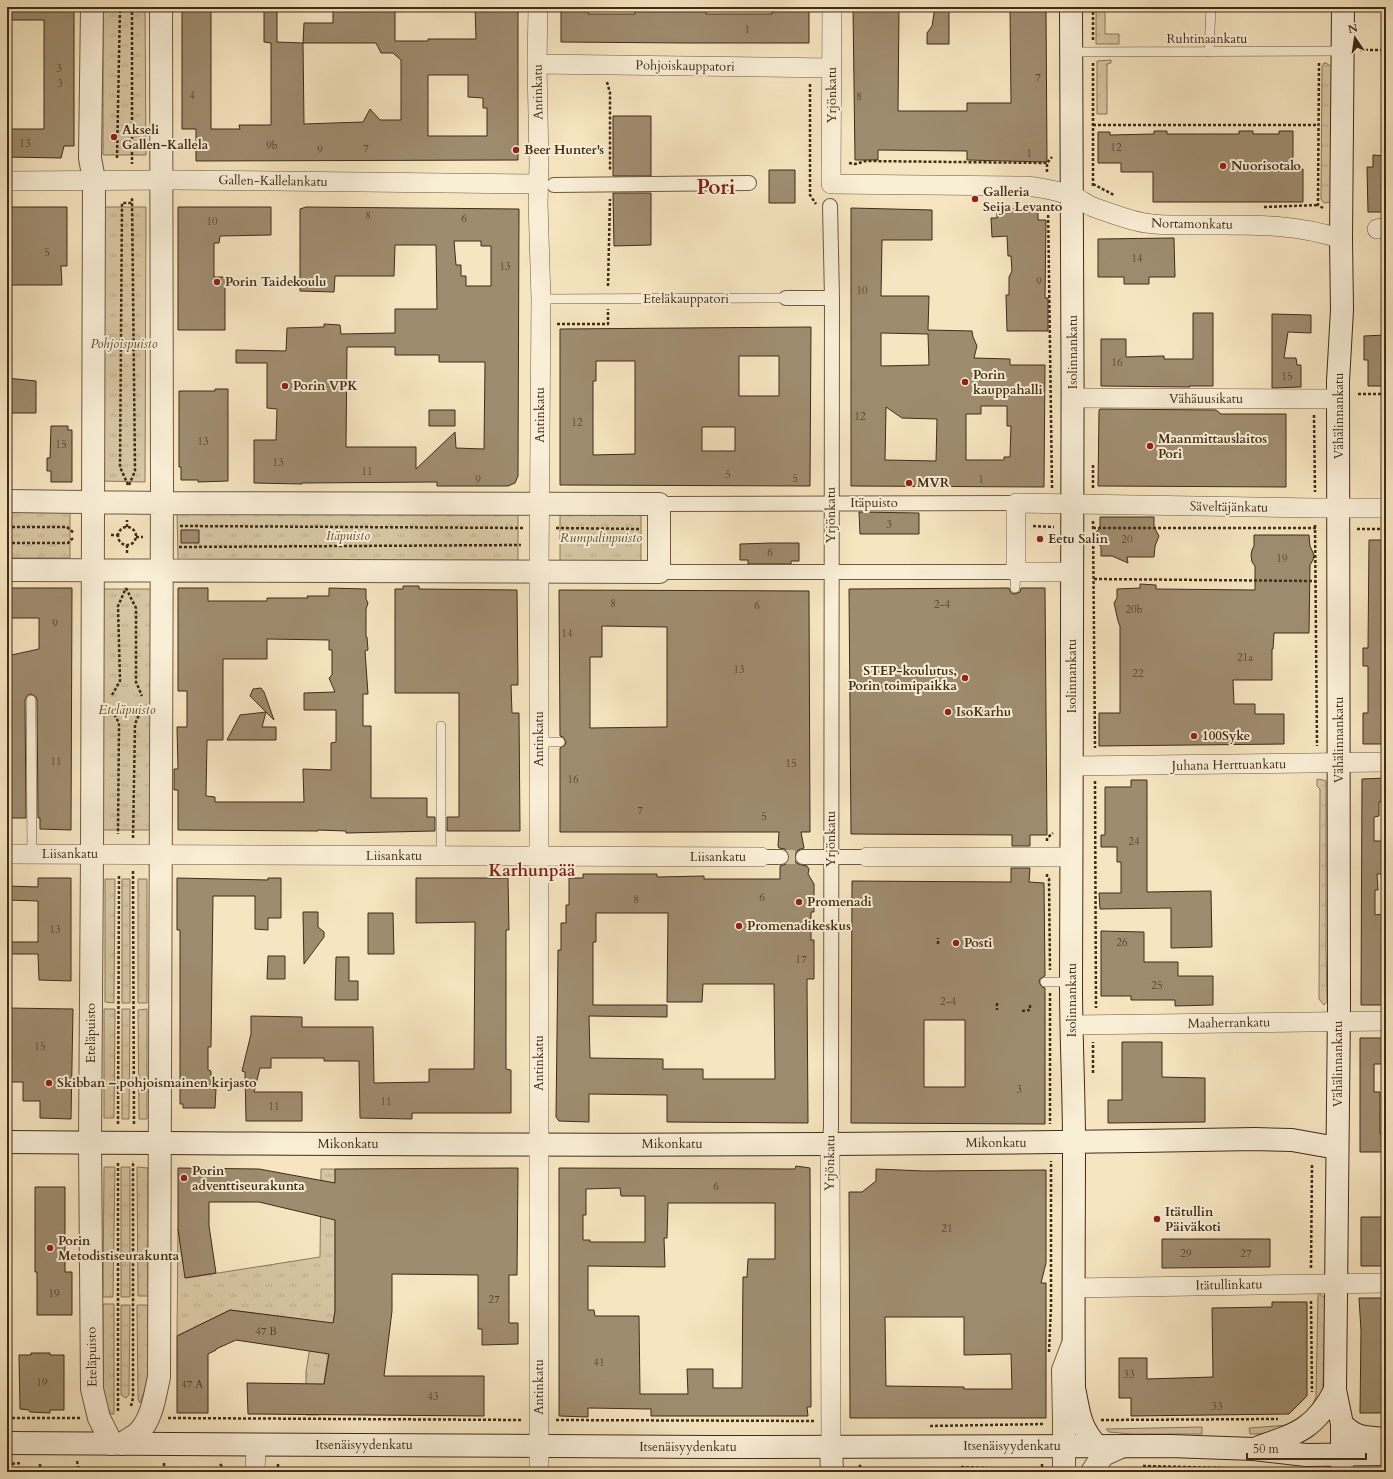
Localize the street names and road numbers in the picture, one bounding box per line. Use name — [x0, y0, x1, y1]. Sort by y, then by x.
street label: Ruhtinaankatu — [1167, 30, 1247, 48]
street label: Pohjoiskauppatori — [635, 56, 735, 76]
street label: Antinkatu — [529, 64, 547, 120]
street label: Yrjönkatu — [823, 67, 841, 123]
street label: Gallen-Kallelankatu — [218, 171, 328, 191]
street label: Nortamonkatu — [1151, 214, 1233, 234]
street label: Eteläkauppatori — [643, 290, 729, 308]
street label: Isolinnankatu — [1064, 315, 1082, 389]
street label: Vähälinnankatu — [1330, 373, 1348, 459]
street label: Antinkatu — [531, 387, 549, 443]
street label: Vähäuusikatu — [1169, 390, 1243, 408]
street label: Yrjönkatu — [822, 487, 840, 543]
street label: Itäpuisto — [850, 494, 898, 512]
street label: Säveltäjänkatu — [1190, 497, 1268, 517]
street label: Isolinnankatu — [1063, 639, 1081, 713]
street label: Vähälinnankatu — [1330, 697, 1348, 783]
street label: Antinkatu — [530, 711, 548, 767]
street label: Juhana Herttuankatu — [1170, 755, 1286, 775]
street label: Yrjönkatu — [822, 811, 840, 867]
street label: Liisankatu — [42, 845, 98, 863]
street label: Liisankatu — [366, 847, 422, 865]
street label: Liisankatu — [690, 848, 746, 866]
street label: Isolinnankatu — [1063, 963, 1081, 1037]
street label: Eteläpuisto — [82, 1003, 100, 1063]
street label: Maaherrankatu — [1187, 1013, 1271, 1033]
street label: Vähälinnankatu — [1329, 1021, 1347, 1107]
street label: Antinkatu — [530, 1035, 548, 1091]
street label: Mikonkatu — [965, 1134, 1027, 1152]
street label: Mikonkatu — [317, 1135, 379, 1153]
street label: Mikonkatu — [641, 1135, 703, 1153]
street label: Yrjönkatu — [821, 1135, 839, 1191]
street label: Itätullinkatu — [1195, 1275, 1263, 1295]
street label: Eteläpuisto — [82, 1327, 102, 1387]
street label: Antinkatu — [530, 1359, 548, 1415]
street label: Itsenäisyydenkatu — [315, 1436, 413, 1454]
street label: Itsenäisyydenkatu — [963, 1437, 1061, 1455]
street label: Itsenäisyydenkatu — [639, 1438, 737, 1456]

